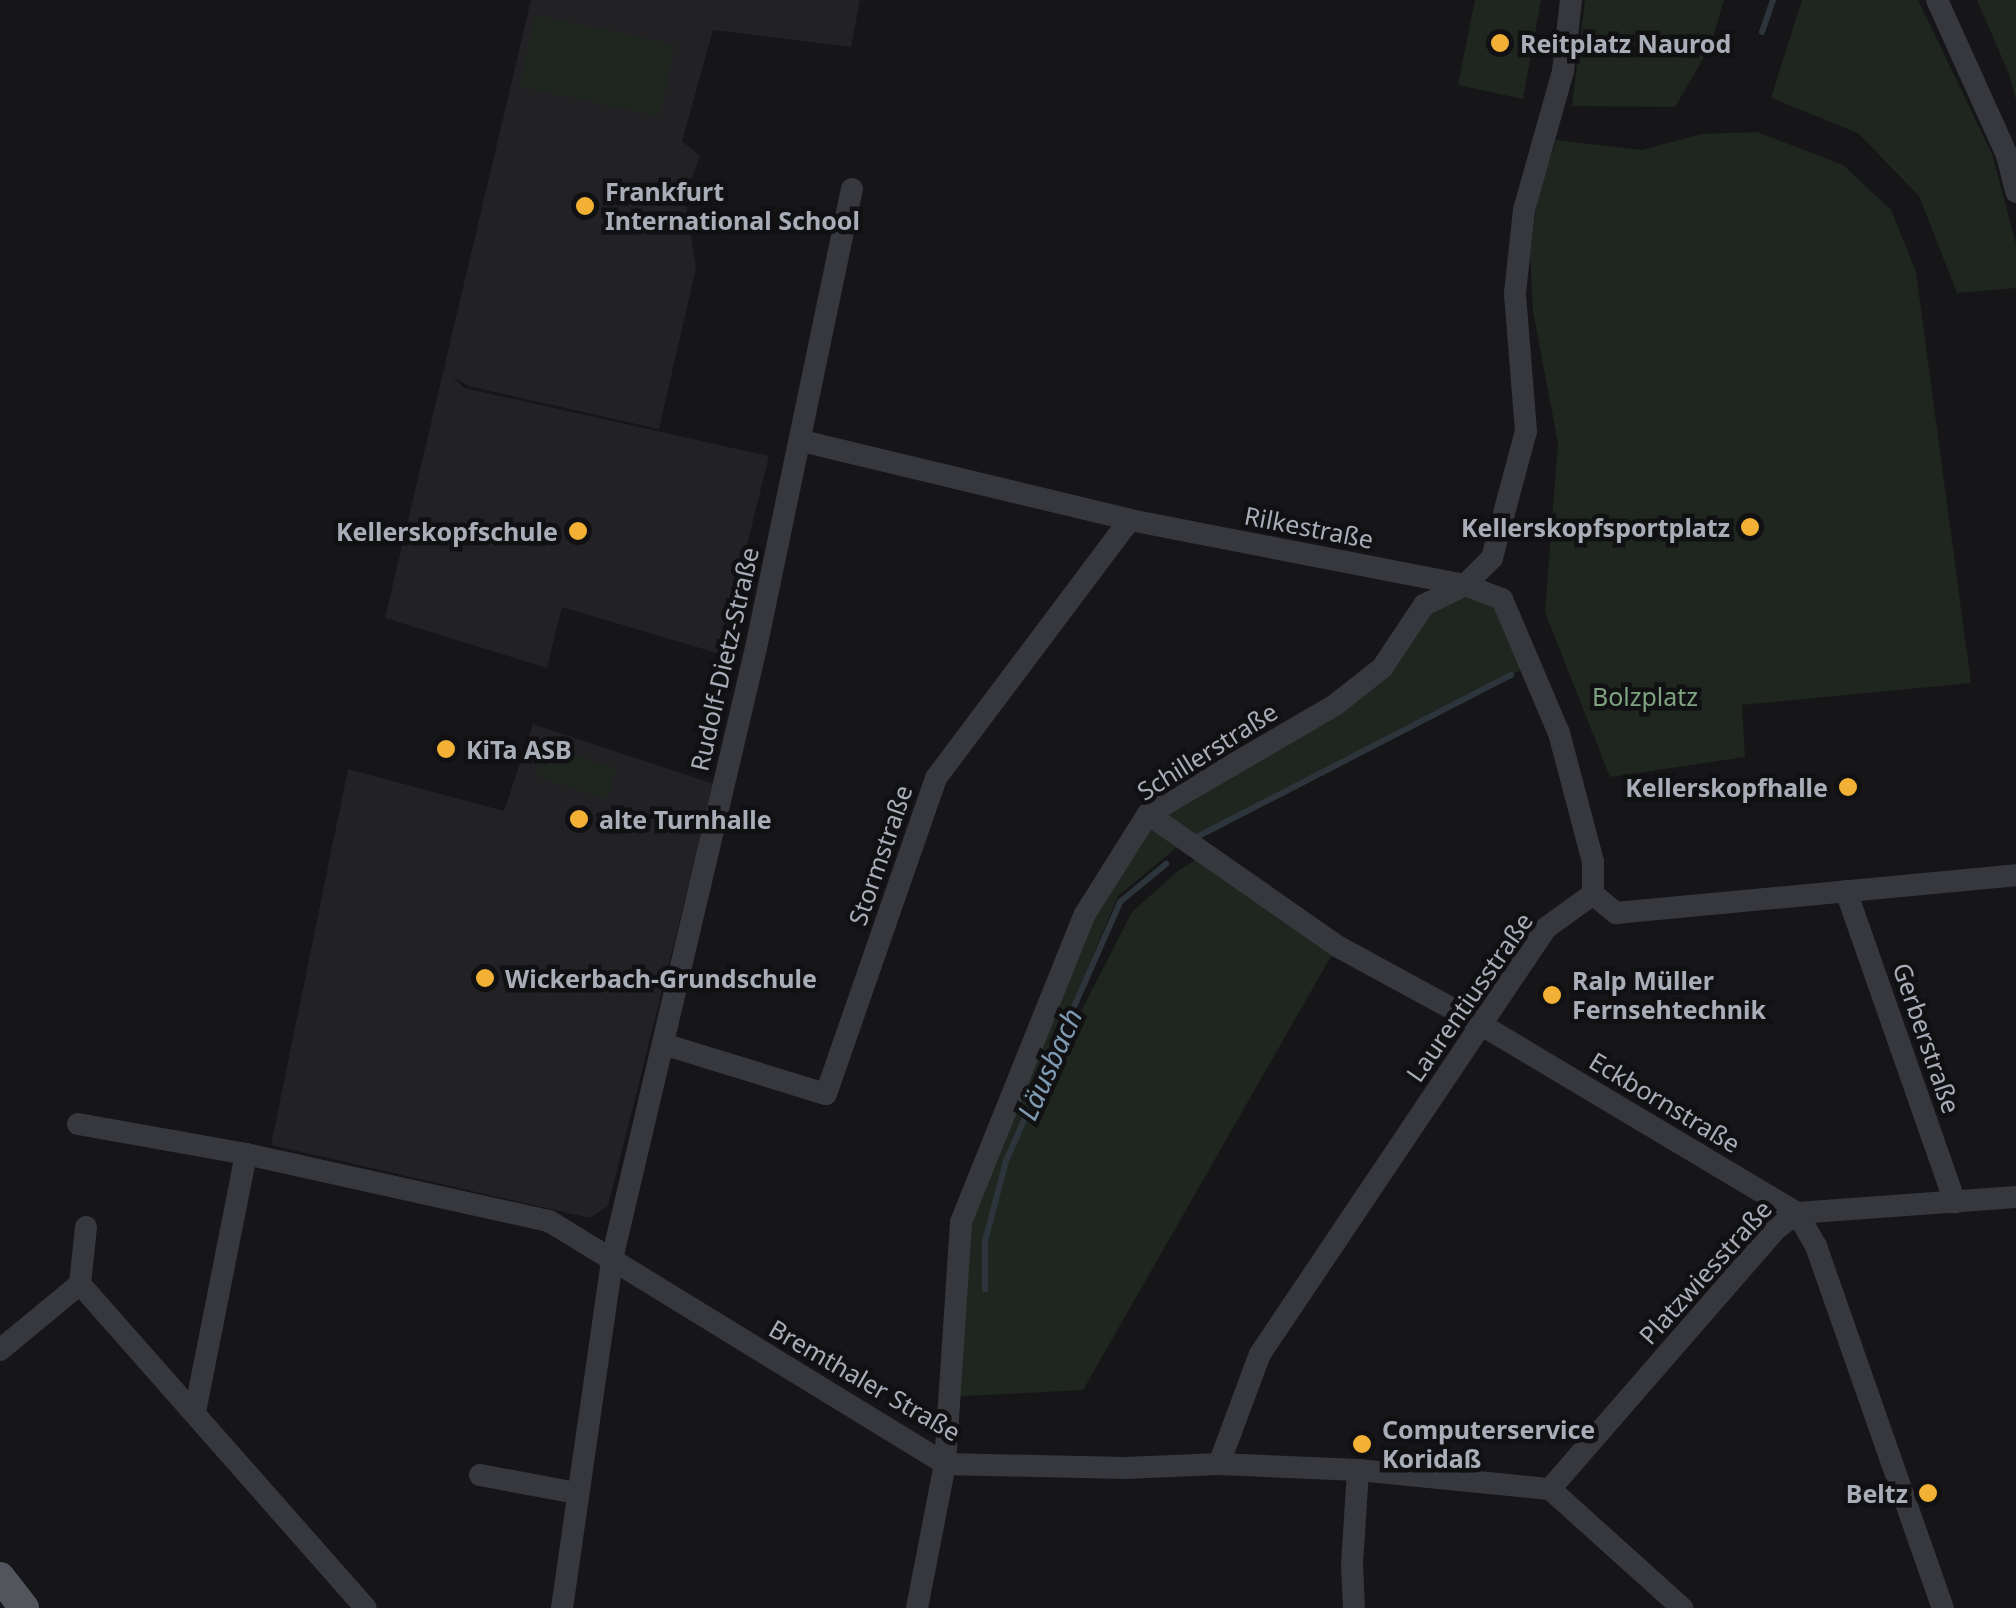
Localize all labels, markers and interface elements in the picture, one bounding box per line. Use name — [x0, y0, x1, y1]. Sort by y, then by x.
place label: Reitplatz Naurod — [1520, 28, 1731, 58]
marker: Reitplatz Naurod — [1489, 32, 1511, 54]
place label: Frankfurt International School — [605, 177, 860, 236]
marker: Frankfurt International School — [574, 195, 596, 217]
street label: Rilkestraße — [1242, 500, 1376, 554]
place label: Kellerskopfsportplatz — [1461, 512, 1730, 542]
place label: Kellerskopfschule — [336, 516, 558, 546]
marker: Kellerskopfsportplatz — [1739, 516, 1761, 538]
marker: Kellerskopfschule — [567, 520, 589, 542]
street label: Rudolf-Dietz-Straße — [684, 544, 764, 774]
park label: Bolzplatz — [1592, 681, 1698, 711]
street label: Schillerstraße — [1131, 696, 1283, 806]
place label: KiTa ASB — [466, 734, 572, 764]
marker: KiTa ASB — [435, 738, 457, 760]
place label: Kellerskopfhalle — [1625, 772, 1828, 802]
marker: Kellerskopfhalle — [1837, 776, 1859, 798]
street label: Stormstraße — [842, 781, 918, 929]
place label: alte Turnhalle — [599, 804, 772, 834]
marker: alte Turnhalle — [568, 808, 590, 830]
street label: Laurentiusstraße — [1399, 907, 1539, 1087]
street label: Gerberstraße — [1887, 959, 1967, 1117]
place label: Wickerbach-Grundschule — [505, 963, 817, 993]
place label: Ralp Müller Fernsehtechnik — [1572, 966, 1766, 1025]
marker: Wickerbach-Grundschule — [474, 967, 496, 989]
marker: Ralp Müller Fernsehtechnik — [1541, 984, 1563, 1006]
water label: Läusbach — [1010, 1003, 1088, 1125]
street label: Eckbornstraße — [1584, 1045, 1746, 1159]
street label: Platzwiesstraße — [1633, 1194, 1777, 1350]
street label: Bremthaler Straße — [764, 1313, 966, 1447]
place label: Computerservice Koridaß — [1382, 1415, 1595, 1474]
marker: Computerservice Koridaß — [1351, 1433, 1373, 1455]
place label: Beltz — [1846, 1478, 1908, 1508]
marker: Beltz — [1917, 1482, 1939, 1504]

